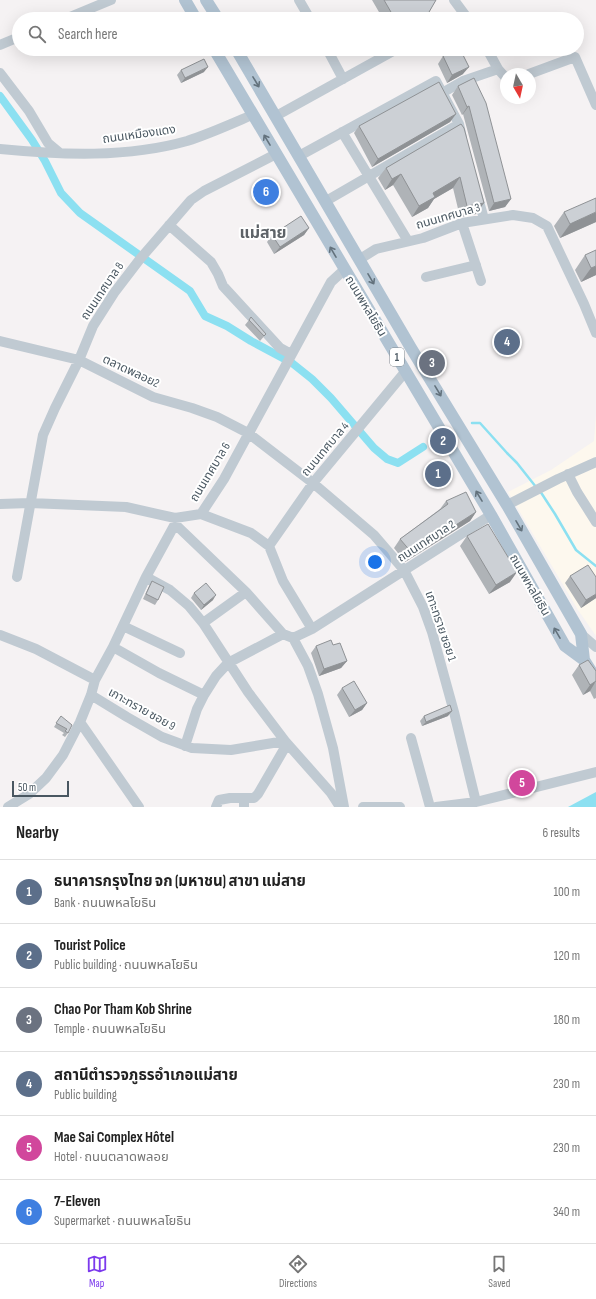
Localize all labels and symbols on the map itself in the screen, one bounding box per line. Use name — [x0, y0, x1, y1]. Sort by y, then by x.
north arrow — [500, 68, 536, 104]
one-way arrow — [252, 76, 260, 87]
street label: ถนนเหมืองแดง — [102, 122, 177, 147]
one-way arrow — [263, 134, 271, 146]
pin: 6 — [253, 177, 279, 207]
street label: ถนนเทศบาล 3 — [414, 200, 482, 233]
district label: แม่สาย — [239, 224, 287, 243]
one-way arrow — [329, 246, 337, 258]
street label: ถนนเทศบาล 8 — [78, 260, 127, 323]
street label: ถนนพหลโยธิน — [341, 273, 390, 339]
one-way arrow — [368, 273, 376, 285]
pin: 4 — [494, 327, 520, 357]
road number: 1 — [390, 348, 404, 366]
pin: 3 — [419, 348, 445, 378]
street label: ตลาดพลอย2 — [100, 352, 162, 391]
one-way arrow — [434, 385, 442, 397]
street label: ถนนเทศบาล 4 — [298, 419, 352, 480]
pin: 2 — [430, 426, 456, 456]
street label: ถนนเทศบาล 6 — [187, 440, 234, 505]
pin: 1 — [425, 459, 451, 489]
one-way arrow — [474, 490, 482, 502]
street label: ถนนเทศบาล 2 — [394, 517, 458, 566]
one-way arrow — [516, 520, 524, 532]
your location — [365, 552, 385, 572]
street label: ถนนพหลโยธิน — [506, 552, 553, 619]
street label: เกาะทราย ซอย 1 — [421, 589, 460, 664]
one-way arrow — [553, 627, 561, 639]
street label: เกาะทราย ซอย 9 — [105, 685, 178, 734]
pin: 5 — [509, 768, 535, 798]
scale bar — [12, 779, 69, 798]

